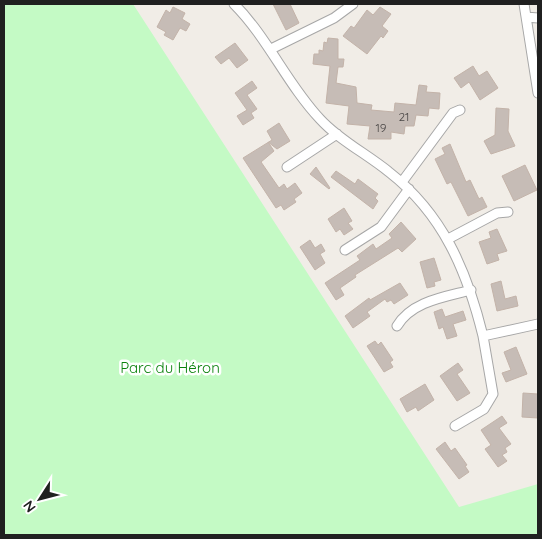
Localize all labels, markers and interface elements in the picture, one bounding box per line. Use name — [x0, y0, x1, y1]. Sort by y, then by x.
house number: 21 — [398, 109, 410, 124]
house number: 19 — [375, 120, 387, 135]
park label: Parc du Héron — [120, 358, 220, 377]
north arrow — [15, 474, 65, 524]
text: N — [19, 497, 40, 516]

